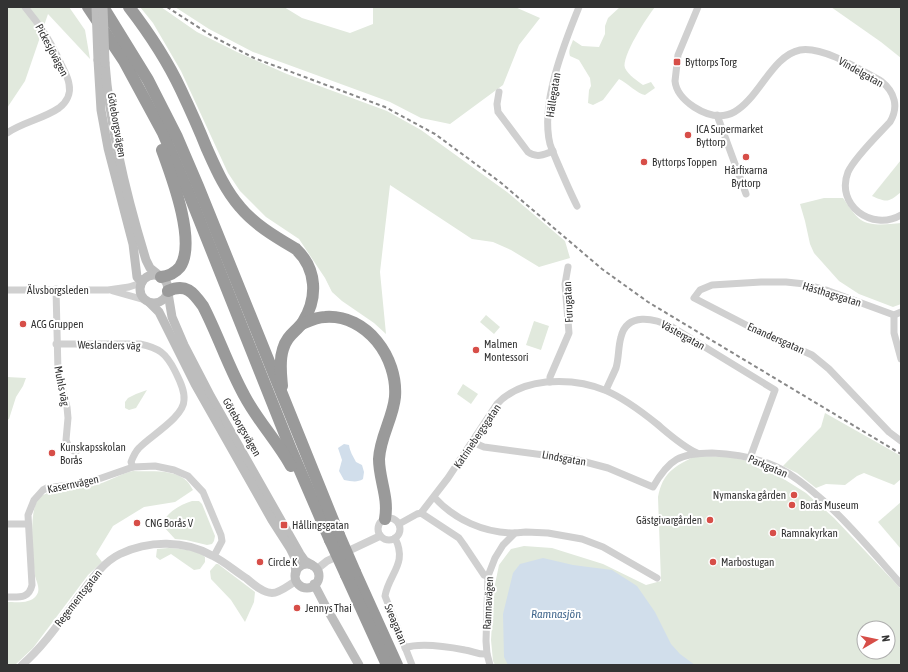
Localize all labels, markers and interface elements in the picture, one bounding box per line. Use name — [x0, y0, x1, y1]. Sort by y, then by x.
street label: Pickesjövägen — [33, 22, 71, 78]
street label: Vindelgatan — [836, 55, 886, 89]
place label: Byttorps Torg — [685, 56, 737, 68]
marker: Byttorps Torg — [672, 57, 682, 67]
street label: Hällegatan — [544, 72, 562, 118]
street label: Göteborgsvägen — [105, 92, 129, 158]
place label: ICA Supermarket Byttorp — [696, 123, 763, 148]
marker: ICA Supermarket Byttorp — [683, 130, 693, 140]
marker: Hårfixarna Byttorp — [741, 152, 751, 162]
place label: Byttorps Toppen — [652, 156, 717, 168]
marker: Byttorps Toppen — [639, 157, 649, 167]
place label: Hårfixarna Byttorp — [724, 164, 768, 189]
street label: Hästhagsgatan — [801, 279, 863, 309]
street label: Furugatan — [561, 281, 575, 323]
street label: Älvsborgsleden — [27, 284, 89, 296]
place label: ACG Gruppen — [31, 318, 84, 330]
street label: Västergatan — [659, 318, 707, 352]
marker: ACG Gruppen — [18, 319, 28, 329]
street label: Enandersgatan — [746, 320, 806, 356]
street label: Weslanders väg — [77, 338, 141, 352]
place label: Malmen Montessori — [484, 338, 529, 363]
marker: Malmen Montessori — [471, 345, 481, 355]
street label: Muhls väg — [52, 365, 72, 407]
street label: Göteborgsvägen — [220, 396, 264, 458]
street label: Katrinebergsgatan — [451, 402, 503, 470]
place label: Kunskapsskolan Borås — [60, 441, 126, 466]
marker: Kunskapsskolan Borås — [47, 448, 57, 458]
street label: Lindsgatan — [541, 448, 587, 468]
street label: Parkgatan — [746, 452, 790, 480]
street label: Kasernvägen — [46, 473, 100, 495]
place label: Nymanska gården — [713, 489, 786, 501]
marker: Nymanska gården — [789, 490, 799, 500]
place label: Borås Museum — [800, 499, 859, 511]
marker: Borås Museum — [787, 500, 797, 510]
place label: Gästgivargården — [636, 514, 702, 526]
marker: Gästgivargården — [705, 515, 715, 525]
place label: CNG Borås V — [145, 517, 194, 529]
marker: CNG Borås V — [132, 518, 142, 528]
place label: Hållingsgatan — [292, 519, 349, 531]
marker: Hållingsgatan — [279, 520, 289, 530]
place label: Ramnakyrkan — [781, 527, 838, 539]
marker: Ramnakyrkan — [768, 528, 778, 538]
place label: Circle K — [268, 556, 298, 568]
place label: Marbostugan — [721, 556, 774, 568]
marker: Circle K — [255, 557, 265, 567]
marker: Marbostugan — [708, 557, 718, 567]
street label: Regementsgatan — [52, 567, 104, 629]
street label: Ramnavägen — [481, 576, 495, 630]
place label: Jennys Thai — [305, 602, 352, 614]
street label: Sveagatan — [383, 602, 409, 646]
marker: Jennys Thai — [292, 603, 302, 613]
water label: Ramnasjön — [531, 607, 581, 621]
north arrow — [856, 620, 896, 660]
text: N — [879, 634, 892, 643]

